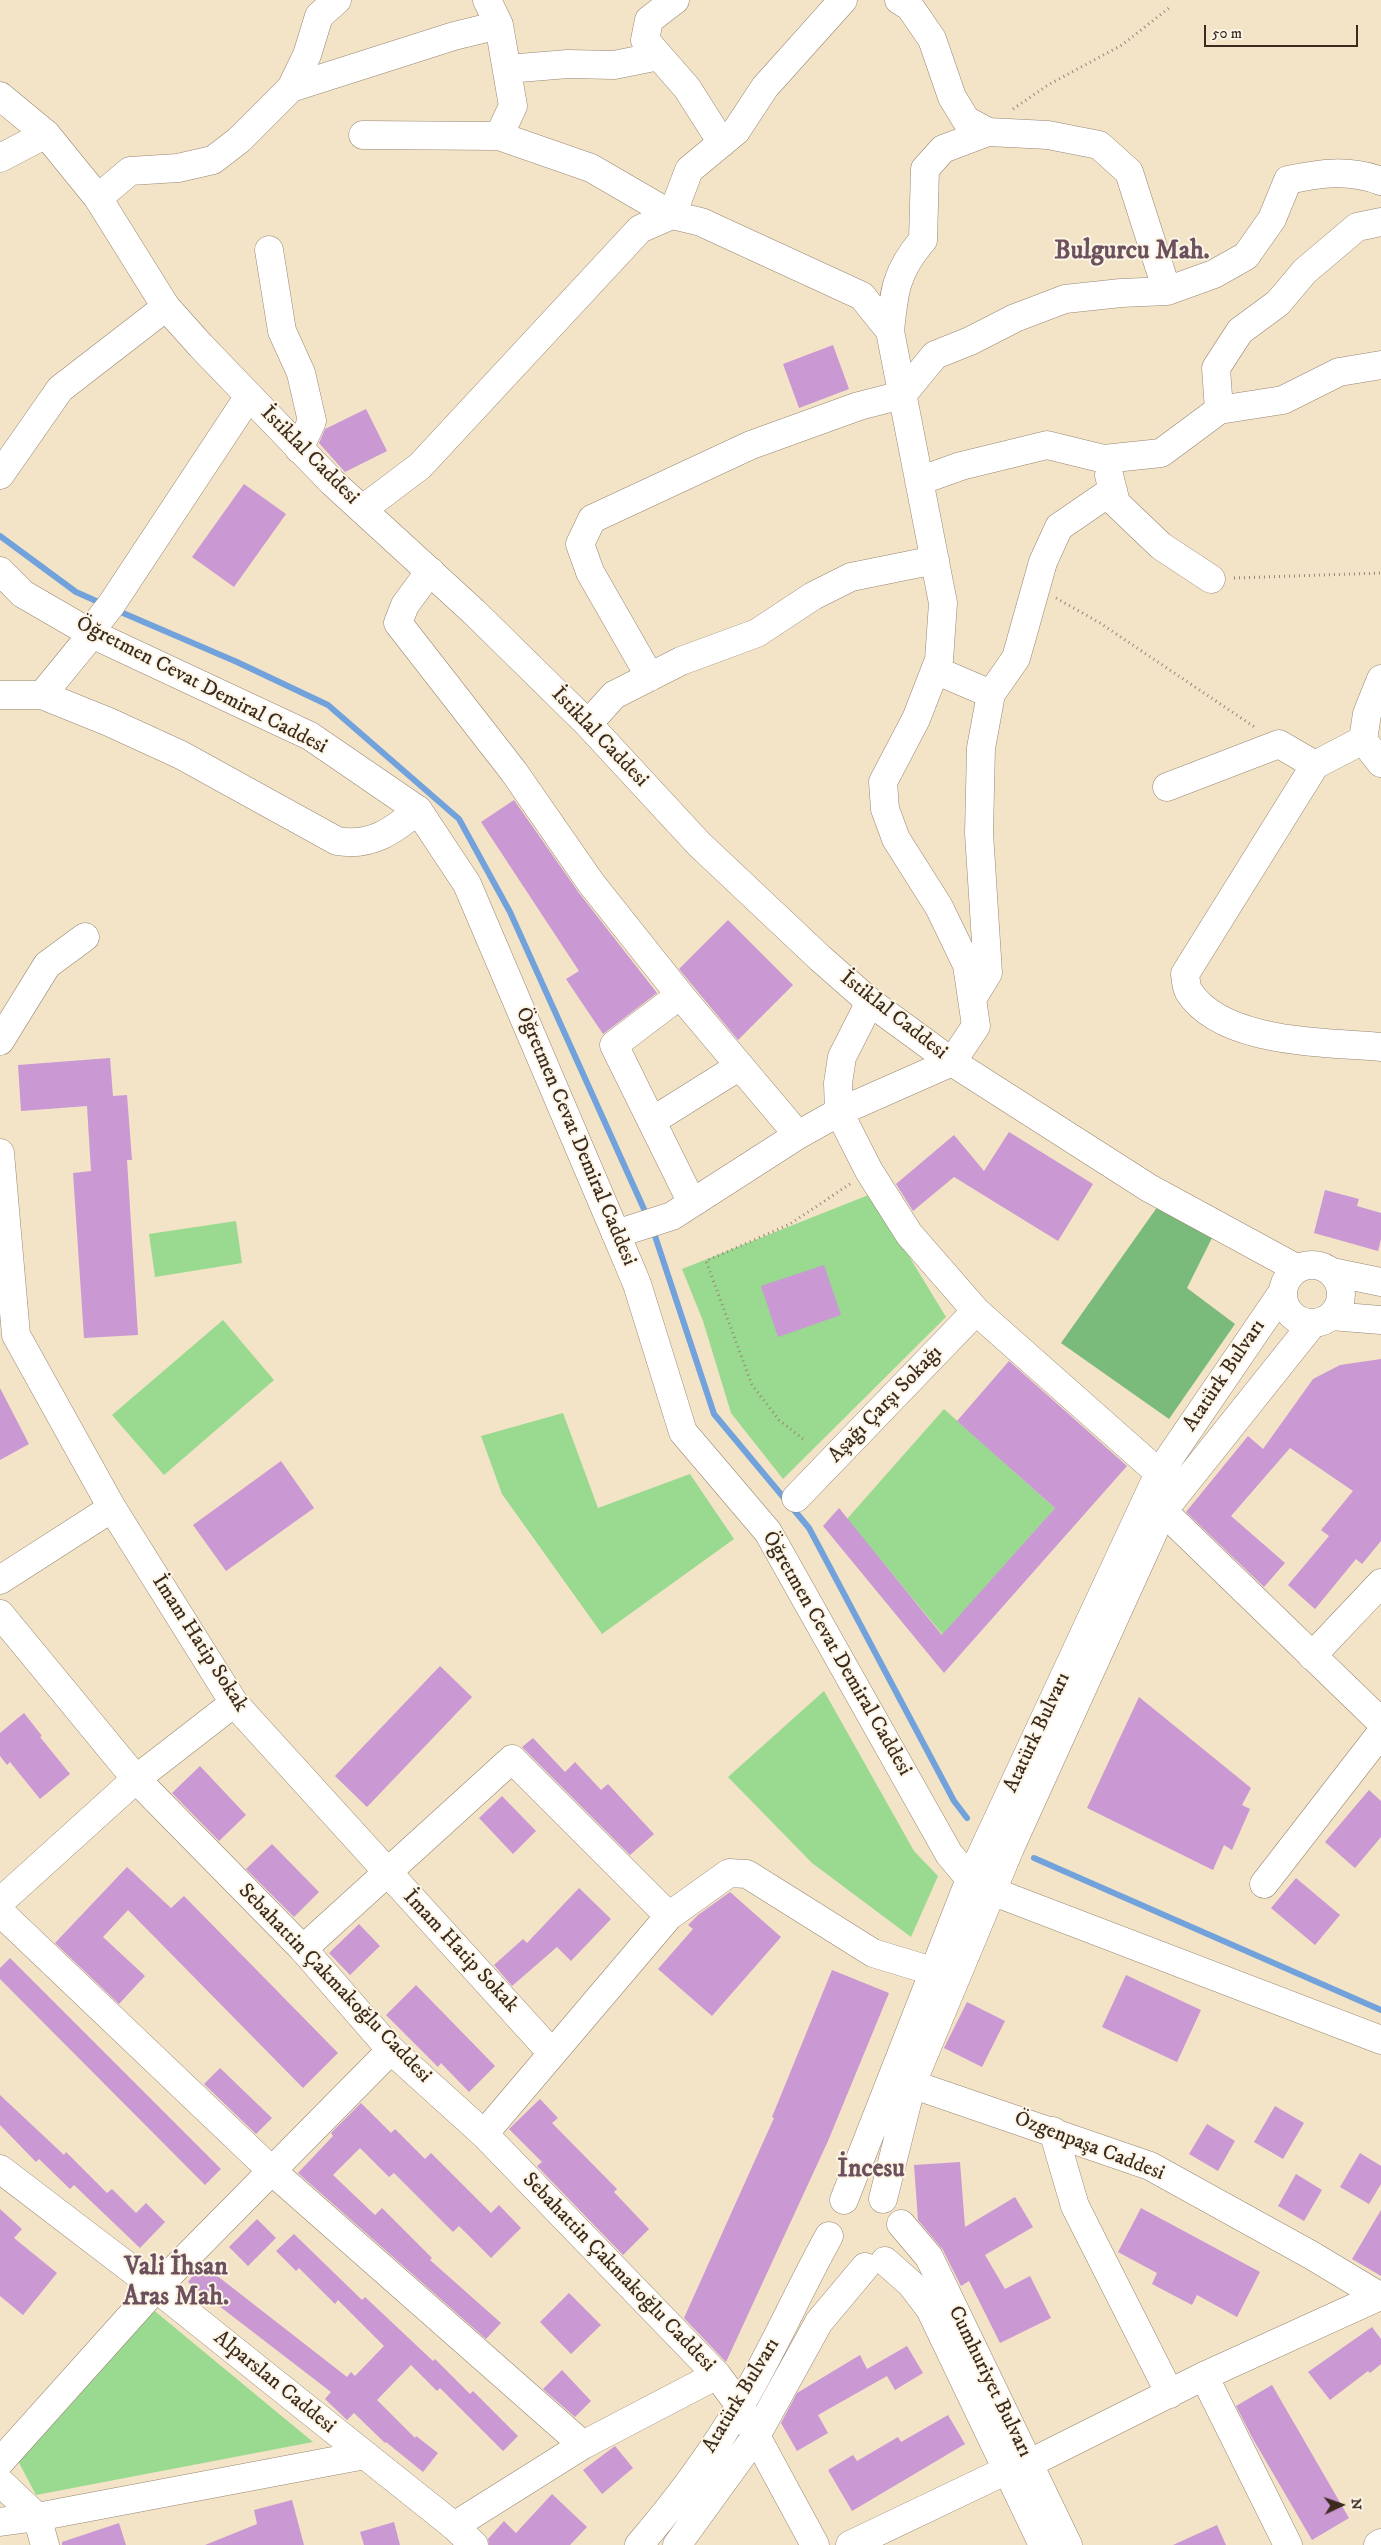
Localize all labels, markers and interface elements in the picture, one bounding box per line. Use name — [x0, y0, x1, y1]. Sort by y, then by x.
scale bar — [1206, 15, 1360, 47]
text: 50 m — [1212, 24, 1242, 43]
district label: Bulgurcu Mah. — [1054, 237, 1210, 269]
street label: İstiklal Caddesi — [254, 401, 364, 511]
street label: Öğretmen Cevat Demiral Caddesi — [71, 612, 331, 760]
street label: İstiklal Caddesi — [545, 683, 653, 793]
street label: İstiklal Caddesi — [834, 966, 952, 1066]
street label: Öğretmen Cevat Demiral Caddesi — [509, 1004, 641, 1270]
street label: Atatürk Bulvarı — [1178, 1315, 1272, 1437]
street label: Aşağı Çarşı Sokağı — [824, 1341, 948, 1469]
street label: Öğretmen Cevat Demiral Caddesi — [756, 1527, 916, 1781]
street label: İmam Hatip Sokak — [145, 1571, 253, 1717]
street label: Atatürk Bulvarı — [999, 1669, 1077, 1797]
street label: Sebahattin Çakmakoğlu Caddesi — [232, 1879, 436, 2089]
street label: İmam Hatip Sokak — [397, 1886, 523, 2018]
street label: Özgenpaşa Caddesi — [1010, 2107, 1168, 2187]
district label: İncesu — [837, 2155, 905, 2187]
street label: Sebahattin Çakmakoğlu Caddesi — [516, 2168, 720, 2378]
district label: Vali İhsan Aras Mah. — [123, 2253, 229, 2314]
street label: Cumhuriyet Bulvarı — [942, 2302, 1036, 2462]
street label: Alparslan Caddesi — [208, 2326, 340, 2440]
street label: Atatürk Bulvarı — [698, 2334, 786, 2458]
north arrow — [1316, 2480, 1366, 2530]
text: N — [1347, 2498, 1365, 2510]

